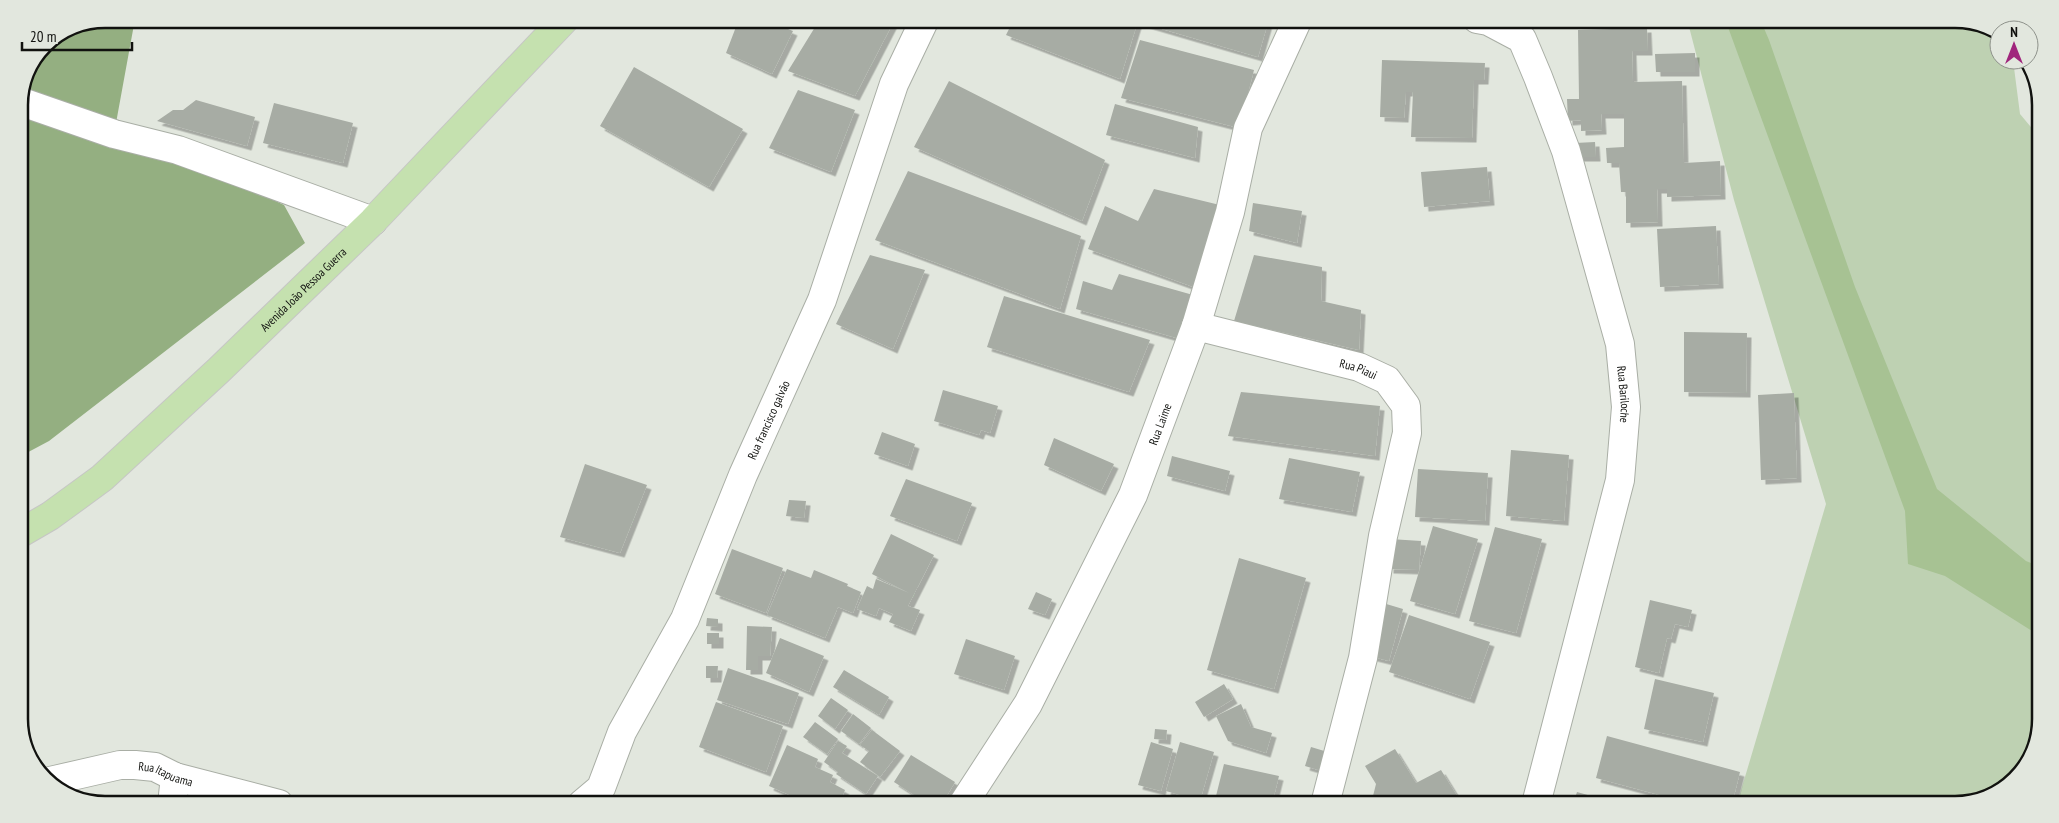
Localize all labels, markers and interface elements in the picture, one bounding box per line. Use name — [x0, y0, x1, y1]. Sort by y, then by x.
scale bar — [22, 20, 132, 52]
north arrow — [1989, 20, 2039, 70]
text: N — [2010, 23, 2018, 41]
text: 20 m — [30, 27, 56, 46]
street label: Avenida João Pessoa Guerra — [256, 244, 349, 334]
street label: Rua Piaui — [1338, 355, 1380, 382]
street label: Rua Bariloche — [1615, 365, 1634, 424]
street label: Rua francisco galvão — [744, 378, 792, 461]
street label: Rua Laime — [1145, 401, 1174, 447]
street label: Rua Itapuama — [138, 758, 195, 789]

